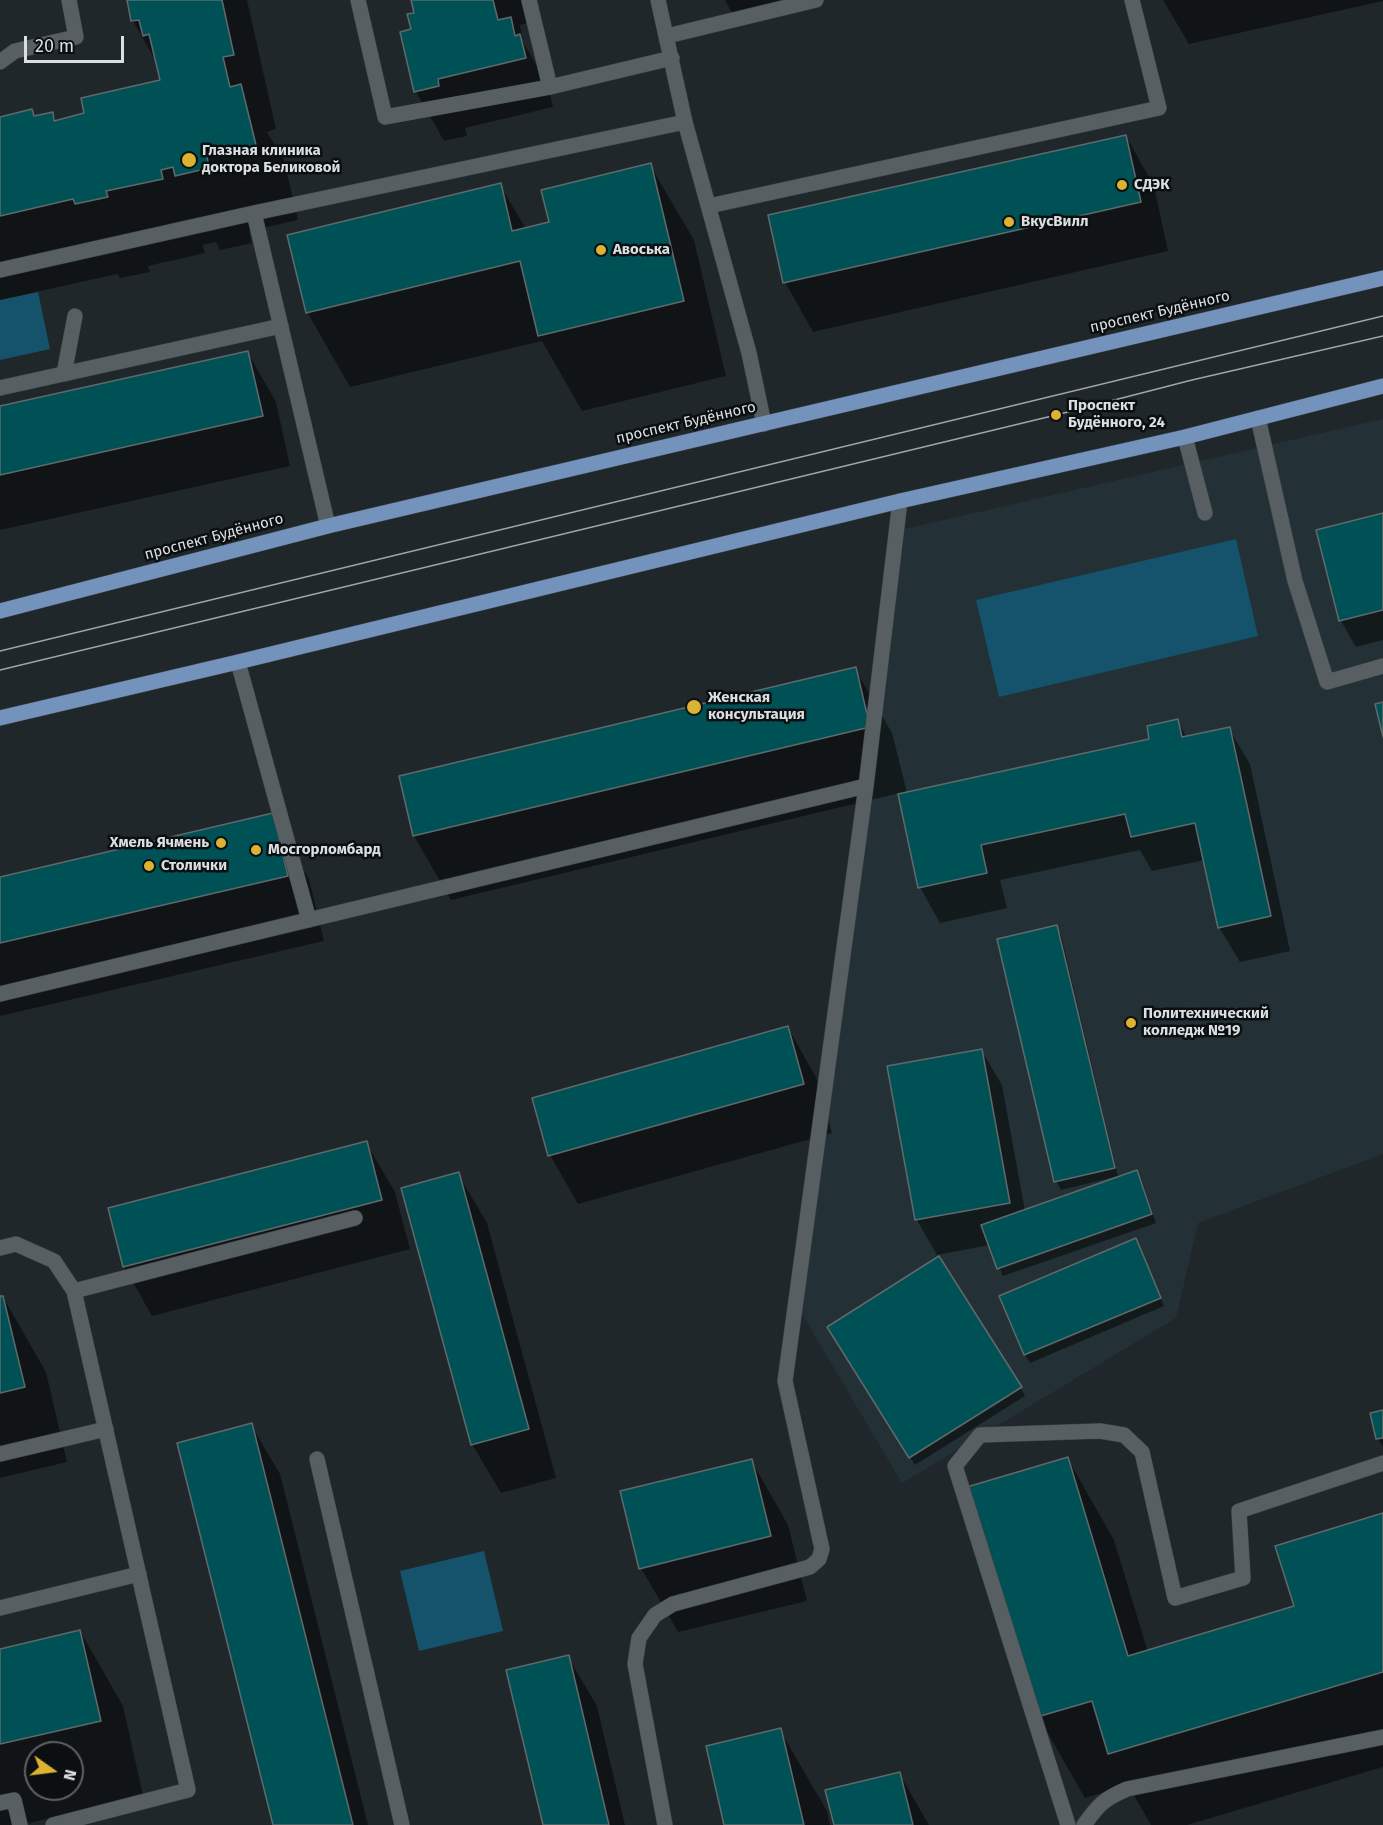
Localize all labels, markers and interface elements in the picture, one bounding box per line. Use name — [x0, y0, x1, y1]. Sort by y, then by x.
scale bar — [27, 24, 128, 62]
text: 20 m — [35, 35, 74, 57]
place label: Глазная клиника доктора Беликовой — [202, 142, 340, 177]
marker: Глазная клиника доктора Беликовой — [180, 151, 198, 169]
place label: СДЭК — [1134, 176, 1170, 194]
marker: СДЭК — [1115, 178, 1129, 192]
place label: ВкусВилл — [1021, 213, 1089, 231]
marker: ВкусВилл — [1002, 215, 1016, 229]
place label: Авоська — [613, 241, 670, 259]
marker: Авоська — [594, 243, 608, 257]
street label: проспект Будённого — [1088, 287, 1232, 337]
place label: Проспект Будённого, 24 — [1068, 397, 1165, 432]
street label: проспект Будённого — [614, 398, 758, 448]
marker: Проспект Будённого, 24 — [1049, 408, 1063, 422]
street label: проспект Будённого — [143, 510, 285, 564]
place label: Женская консультация — [708, 689, 805, 724]
marker: Женская консультация — [685, 698, 703, 716]
place label: Хмель Ячмень — [110, 834, 209, 852]
marker: Хмель Ячмень — [214, 836, 228, 850]
place label: Мосгорломбард — [268, 841, 381, 859]
marker: Мосгорломбард — [249, 843, 263, 857]
place label: Столички — [161, 857, 227, 875]
marker: Столички — [142, 859, 156, 873]
place label: Политехнический колледж №19 — [1143, 1005, 1269, 1040]
marker: Политехнический колледж №19 — [1124, 1016, 1138, 1030]
north arrow — [24, 1741, 84, 1801]
text: N — [60, 1768, 81, 1782]

